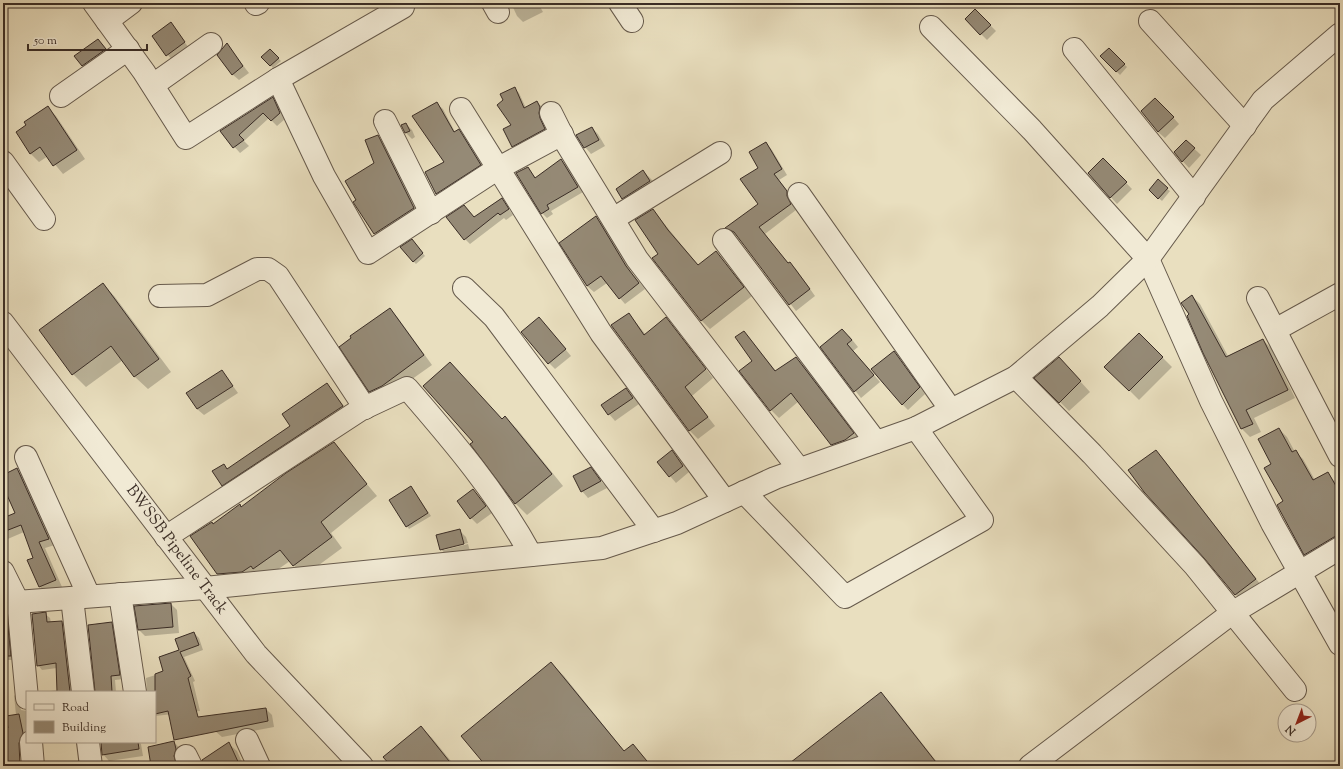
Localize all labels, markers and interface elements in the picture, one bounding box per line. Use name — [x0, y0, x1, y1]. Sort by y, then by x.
scale bar — [28, 26, 147, 52]
text: 50 m — [33, 32, 57, 50]
street label: BWSSB Pipeline Track — [120, 480, 233, 620]
legend — [26, 691, 156, 743]
text: Road — [62, 699, 89, 717]
north arrow — [1277, 703, 1317, 743]
text: Building — [62, 719, 106, 737]
text: N — [1282, 721, 1300, 739]

